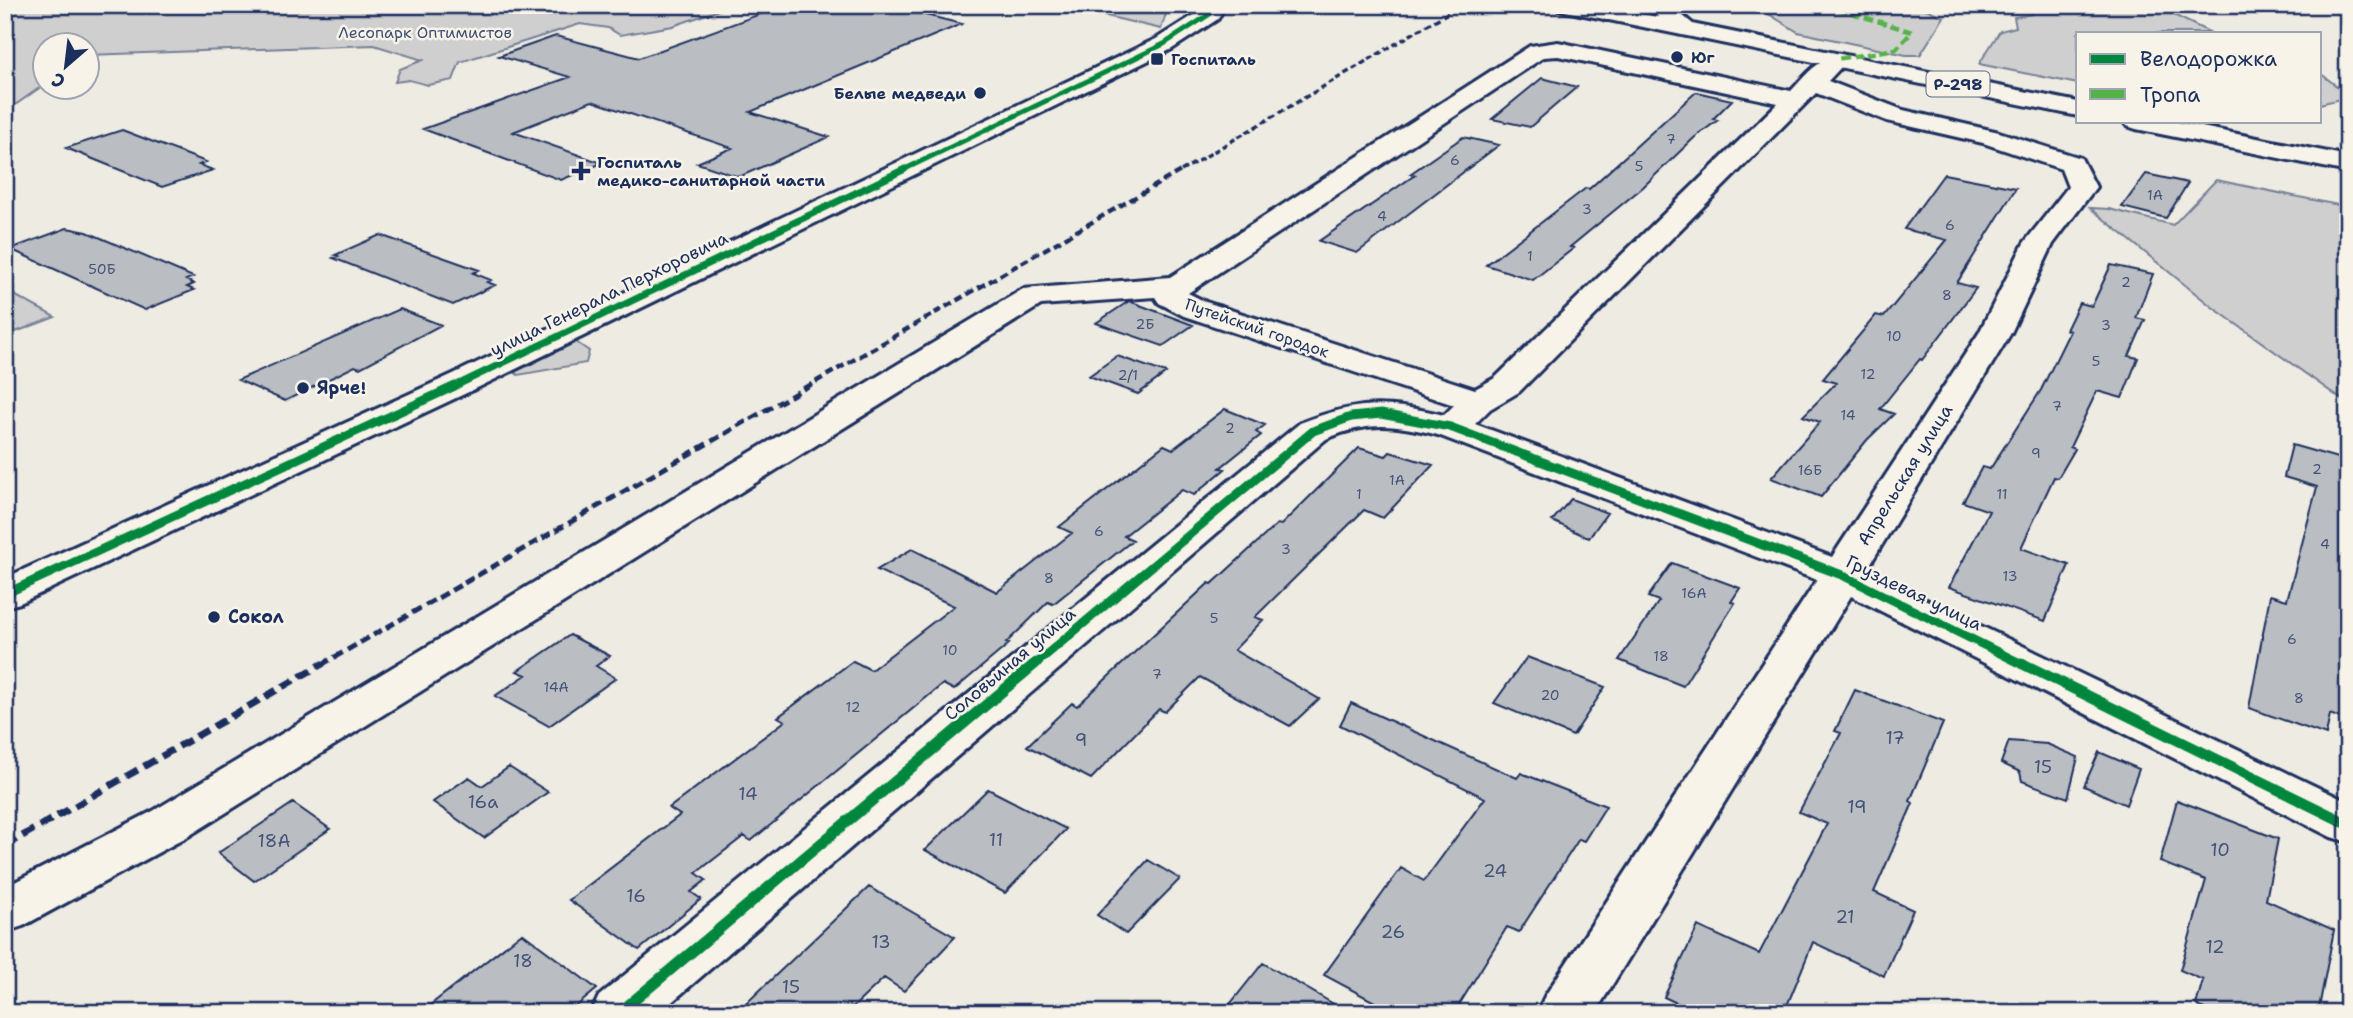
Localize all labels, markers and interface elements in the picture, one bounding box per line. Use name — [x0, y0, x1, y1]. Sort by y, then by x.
park label: Лесопарк Оптимистов — [338, 22, 512, 43]
north arrow — [32, 32, 102, 102]
legend — [2076, 32, 2322, 122]
text: Велодорожка — [2140, 45, 2277, 73]
place label: Юг — [1691, 47, 1716, 68]
place label: Госпиталь — [1171, 49, 1256, 70]
marker: Юг — [1669, 49, 1685, 65]
marker: Госпиталь — [1149, 51, 1165, 67]
text: С — [47, 67, 69, 94]
road number: Р-298 — [1926, 72, 1990, 96]
text: Тропа — [2140, 81, 2200, 109]
place label: Белые медведи — [834, 83, 966, 104]
marker: Белые медведи — [972, 85, 988, 101]
house number: 7 — [1666, 130, 1676, 148]
house number: 6 — [1450, 151, 1460, 169]
place label: Госпиталь медико-санитарной части — [597, 152, 825, 191]
house number: 5 — [1635, 157, 1643, 175]
marker: Госпиталь медико-санитарной части — [571, 161, 591, 181]
house number: 1А — [2147, 186, 2163, 204]
house number: 3 — [1582, 200, 1592, 218]
house number: 4 — [1377, 207, 1387, 225]
house number: 6 — [1945, 216, 1955, 234]
street label: улица Генерала Перхоровича — [486, 226, 732, 362]
house number: 1 — [1527, 247, 1533, 265]
house number: 50Б — [88, 260, 116, 278]
house number: 2 — [2121, 273, 2131, 291]
house number: 8 — [1942, 286, 1952, 304]
street label: Путейский городок — [1182, 294, 1332, 363]
house number: 2Б — [1135, 315, 1155, 333]
house number: 3 — [2101, 316, 2111, 334]
house number: 10 — [1886, 327, 1902, 345]
house number: 5 — [2092, 352, 2100, 370]
house number: 12 — [1861, 365, 1875, 383]
house number: 2/1 — [1118, 366, 1138, 384]
place label: Ярче! — [317, 376, 366, 400]
marker: Ярче! — [295, 380, 311, 396]
house number: 7 — [2052, 397, 2062, 415]
street label: Апрельская улица — [1852, 400, 1958, 550]
house number: 14 — [1840, 406, 1856, 424]
house number: 2 — [1225, 419, 1235, 437]
house number: 9 — [2031, 444, 2041, 462]
house number: 2 — [2312, 460, 2322, 478]
house number: 16Б — [1798, 461, 1822, 479]
house number: 1А — [1389, 471, 1405, 489]
house number: 1 — [1356, 485, 1362, 503]
house number: 11 — [1996, 485, 2008, 503]
house number: 6 — [1094, 522, 1104, 540]
house number: 4 — [2320, 535, 2330, 553]
house number: 3 — [1281, 540, 1291, 558]
street label: Груздевая улица — [1842, 550, 1986, 636]
house number: 13 — [2003, 567, 2017, 585]
house number: 8 — [1044, 569, 1054, 587]
house number: 16А — [1681, 584, 1707, 602]
street label: Соловьиная улица — [939, 602, 1081, 726]
place label: Сокол — [228, 605, 284, 629]
marker: Сокол — [206, 609, 222, 625]
house number: 5 — [1210, 609, 1218, 627]
house number: 6 — [2287, 630, 2297, 648]
house number: 10 — [942, 641, 958, 659]
house number: 18 — [1653, 647, 1669, 665]
house number: 7 — [1152, 665, 1162, 683]
house number: 14А — [543, 678, 569, 696]
house number: 20 — [1540, 686, 1560, 704]
house number: 8 — [2294, 689, 2304, 707]
house number: 12 — [846, 698, 860, 716]
house number: 17 — [1885, 726, 1905, 750]
house number: 9 — [1075, 728, 1087, 752]
house number: 15 — [2034, 755, 2052, 779]
house number: 14 — [738, 782, 758, 806]
house number: 16а — [468, 790, 498, 814]
house number: 19 — [1847, 795, 1867, 819]
house number: 11 — [989, 828, 1003, 852]
house number: 18А — [258, 829, 290, 853]
house number: 10 — [2210, 838, 2230, 862]
house number: 24 — [1483, 859, 1507, 883]
house number: 16 — [626, 884, 646, 908]
house number: 21 — [1835, 905, 1855, 929]
house number: 26 — [1381, 920, 1405, 944]
house number: 13 — [871, 930, 891, 954]
house number: 12 — [2205, 935, 2225, 959]
house number: 18 — [513, 949, 533, 973]
house number: 15 — [782, 975, 800, 999]

